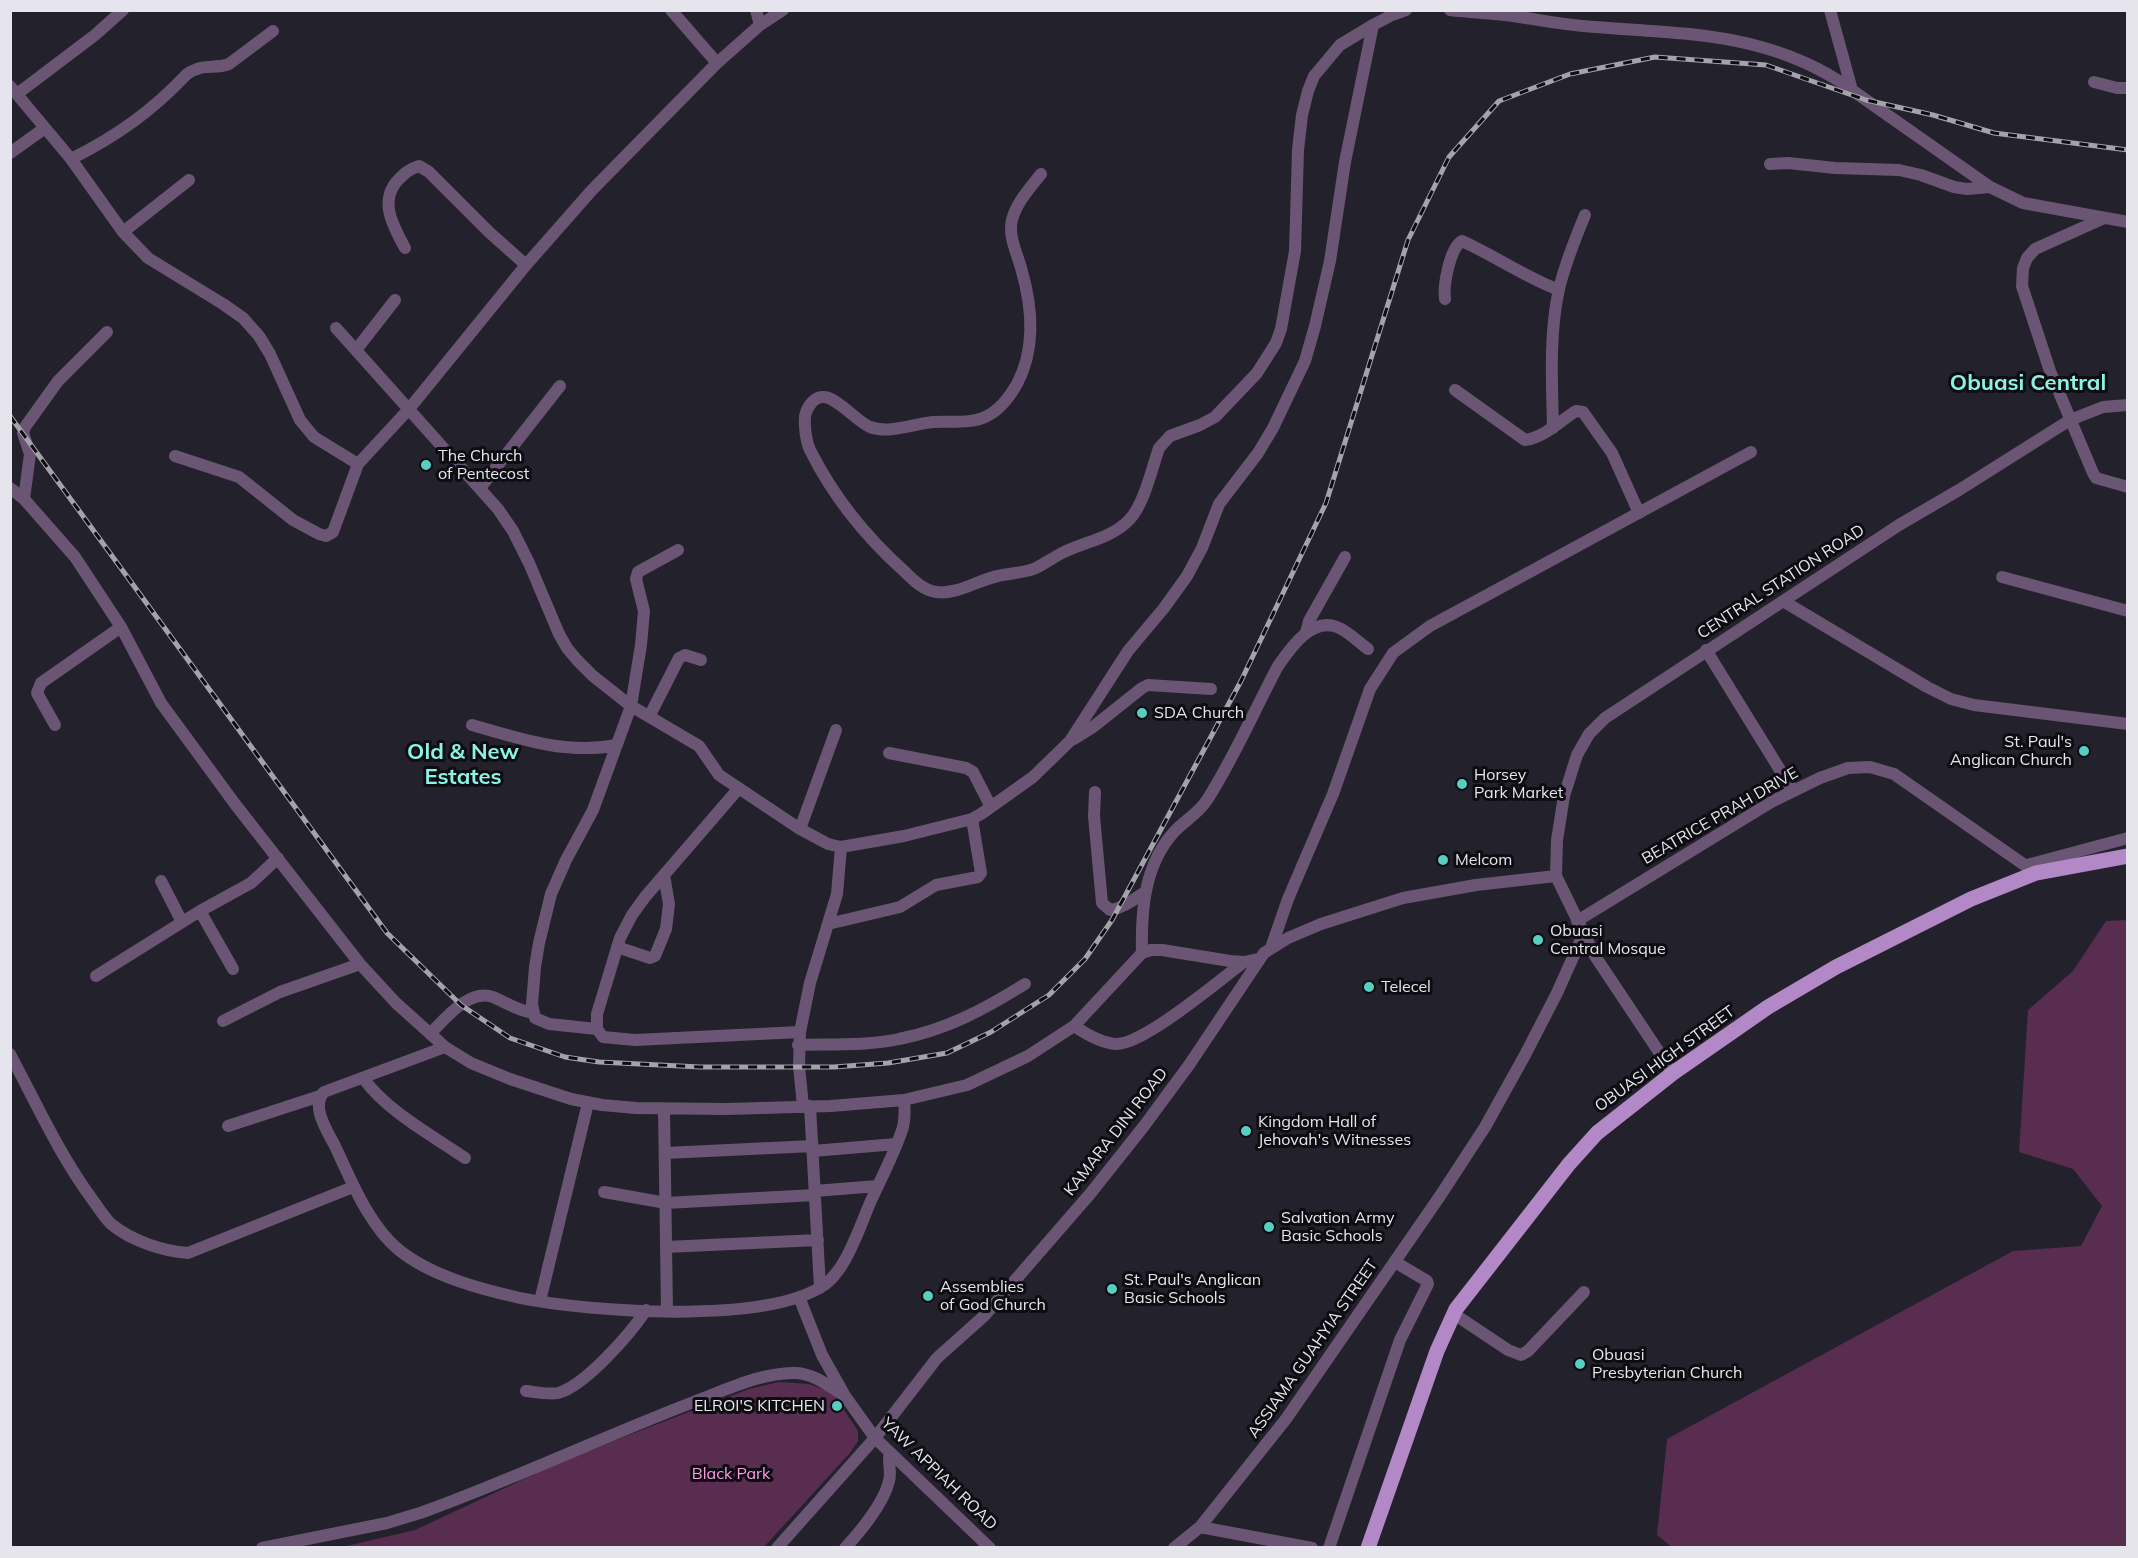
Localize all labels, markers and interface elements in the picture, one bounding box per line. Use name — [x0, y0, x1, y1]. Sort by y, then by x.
district label: Obuasi Central — [1950, 370, 2106, 396]
place label: The Church of Pentecost — [438, 446, 529, 484]
marker: The Church of Pentecost — [419, 458, 433, 472]
street label: CENTRAL STATION ROAD — [1694, 521, 1868, 643]
place label: SDA Church — [1154, 703, 1244, 723]
marker: SDA Church — [1135, 706, 1149, 720]
place label: St. Paul's Anglican Church — [1950, 732, 2072, 770]
district label: Old & New Estates — [407, 739, 519, 790]
marker: St. Paul's Anglican Church — [2077, 744, 2091, 758]
street label: BEATRICE PRAH DRIVE — [1638, 763, 1802, 869]
place label: Horsey Park Market — [1474, 765, 1563, 803]
marker: Horsey Park Market — [1455, 777, 1469, 791]
place label: Melcom — [1455, 850, 1512, 870]
marker: Melcom — [1436, 853, 1450, 867]
place label: Obuasi Central Mosque — [1550, 921, 1666, 959]
marker: Obuasi Central Mosque — [1531, 933, 1545, 947]
place label: Telecel — [1381, 977, 1431, 997]
marker: Telecel — [1362, 980, 1376, 994]
street label: OBUASI HIGH STREET — [1591, 1002, 1739, 1116]
street label: KAMARA DINI ROAD — [1060, 1064, 1172, 1200]
place label: Kingdom Hall of Jehovah's Witnesses — [1258, 1112, 1411, 1150]
marker: Kingdom Hall of Jehovah's Witnesses — [1239, 1124, 1253, 1138]
place label: Salvation Army Basic Schools — [1281, 1208, 1394, 1246]
marker: Salvation Army Basic Schools — [1262, 1220, 1276, 1234]
street label: ASSIAMA GUAHYIA STREET — [1244, 1256, 1382, 1442]
place label: St. Paul's Anglican Basic Schools — [1124, 1270, 1261, 1308]
place label: Assemblies of God Church — [940, 1277, 1046, 1315]
marker: St. Paul's Anglican Basic Schools — [1105, 1282, 1119, 1296]
marker: Assemblies of God Church — [921, 1289, 935, 1303]
place label: Obuasi Presbyterian Church — [1592, 1345, 1742, 1383]
marker: Obuasi Presbyterian Church — [1573, 1357, 1587, 1371]
place label: ELROI'S KITCHEN — [694, 1396, 825, 1416]
marker: ELROI'S KITCHEN — [830, 1399, 844, 1413]
street label: YAW APPIAH ROAD — [877, 1414, 1001, 1534]
park label: Black Park — [692, 1464, 770, 1484]

